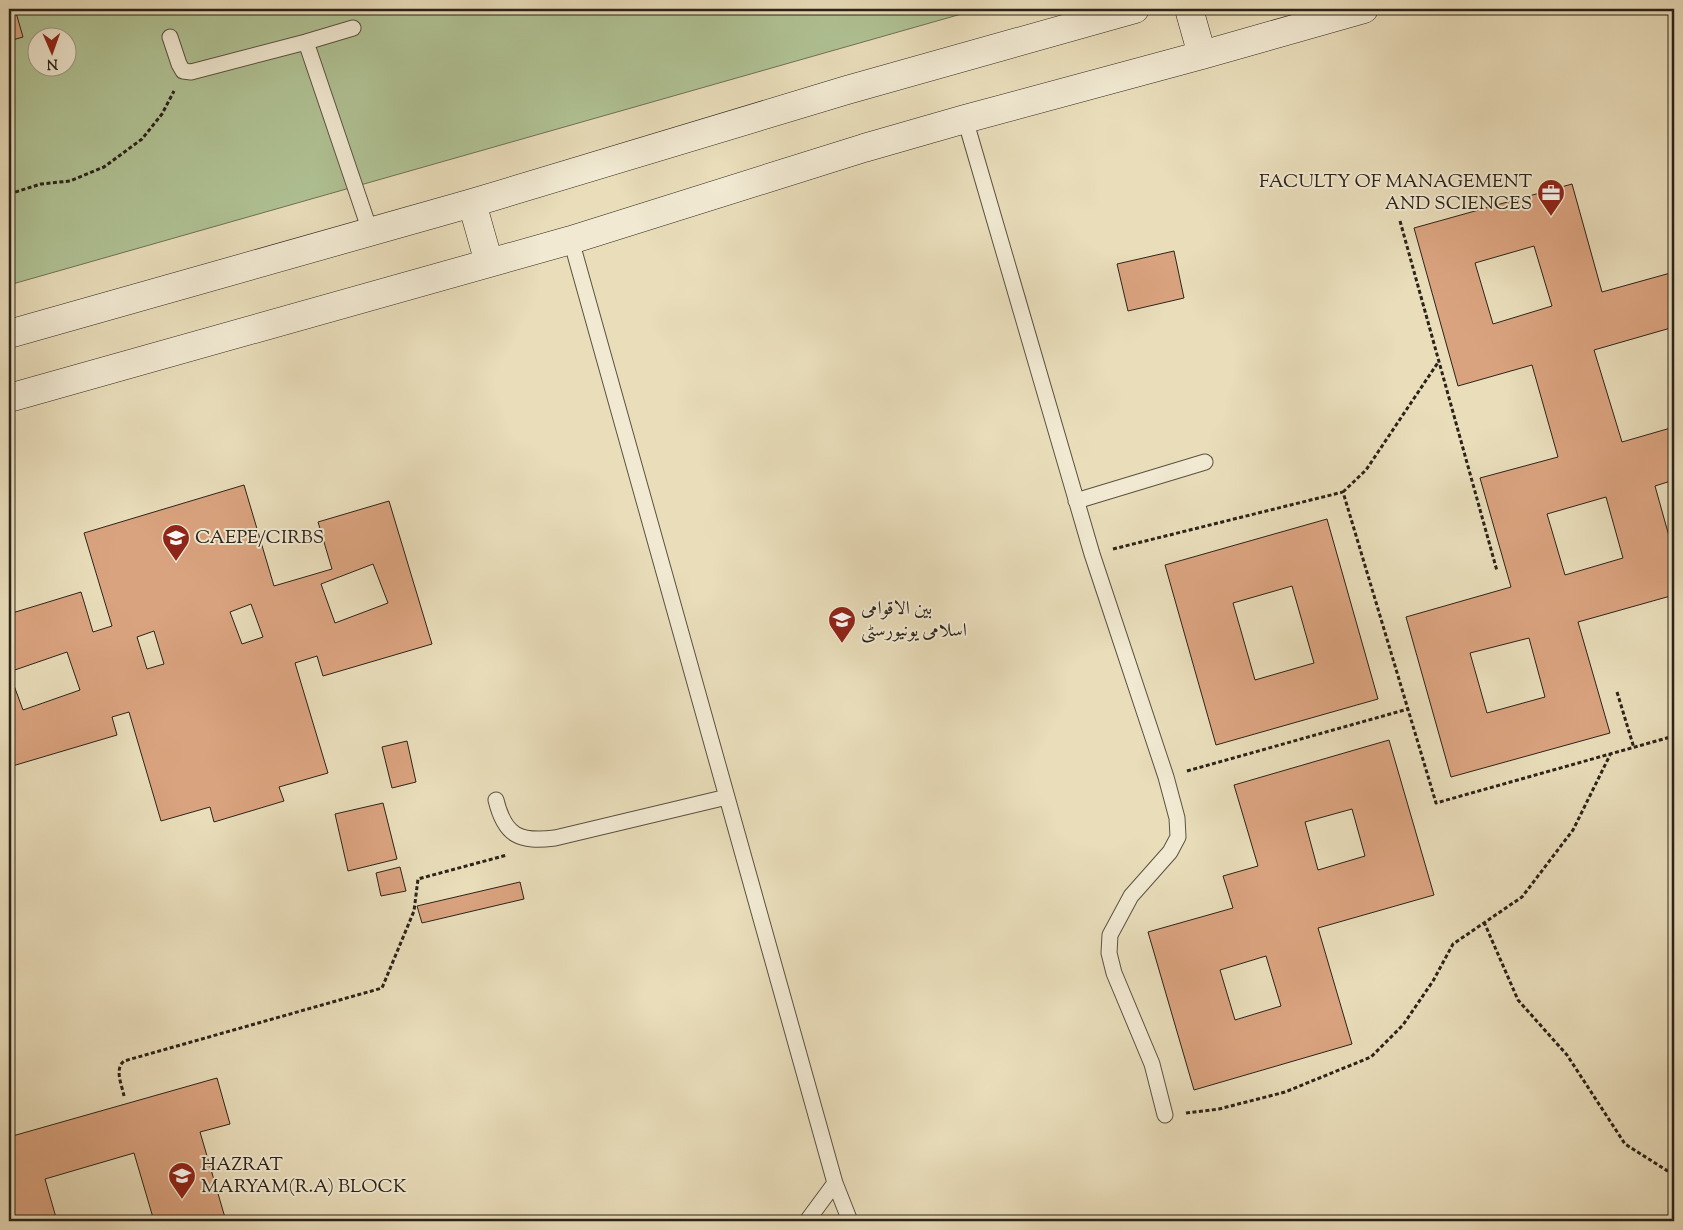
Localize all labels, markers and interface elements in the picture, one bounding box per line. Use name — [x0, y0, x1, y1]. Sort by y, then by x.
north arrow — [28, 28, 78, 78]
text: N — [46, 53, 58, 73]
place label: FACULTY OF MANAGEMENT AND SCIENCES — [1259, 169, 1532, 218]
office icon: FACULTY OF MANAGEMENT AND SCIENCES — [1536, 178, 1566, 217]
school or university icon: CAEPE/CIRBS — [161, 523, 191, 562]
place label: CAEPE/CIRBS — [195, 525, 324, 552]
place label: بین الاقوامی اسلامی یونیورسٹی — [861, 596, 967, 645]
school or university icon: بین الاقوامی اسلامی یونیورسٹی — [827, 605, 857, 644]
place label: HAZRAT MARYAM(R.A) BLOCK — [201, 1152, 407, 1201]
school or university icon: HAZRAT MARYAM(R.A) BLOCK — [167, 1161, 197, 1200]

